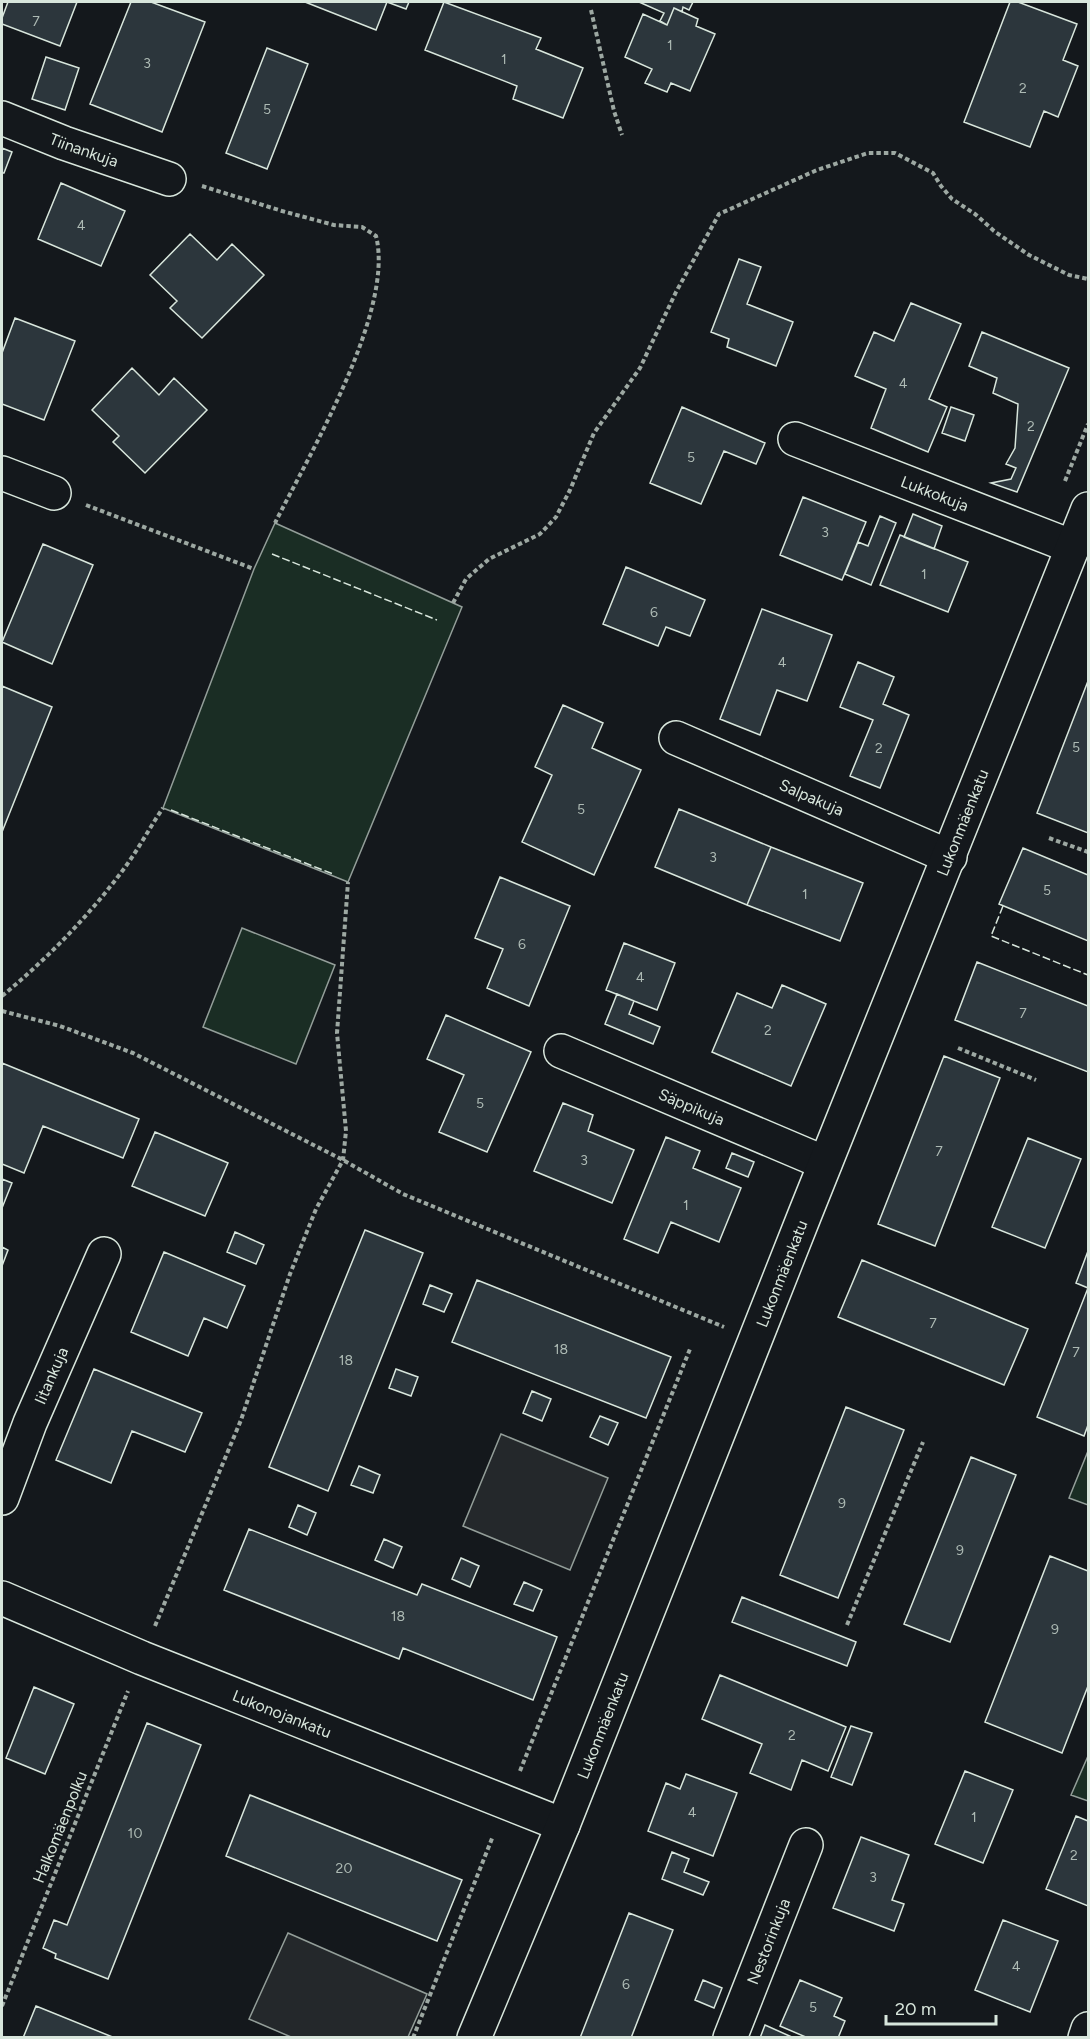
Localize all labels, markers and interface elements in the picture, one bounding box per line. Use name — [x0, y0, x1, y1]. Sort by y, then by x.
house number: 7 — [32, 13, 40, 30]
house number: 1 — [667, 37, 673, 54]
house number: 1 — [501, 51, 507, 68]
house number: 3 — [143, 55, 151, 72]
house number: 2 — [1019, 80, 1027, 97]
house number: 5 — [263, 101, 271, 118]
street label: Tiinankuja — [47, 129, 121, 170]
house number: 4 — [77, 217, 86, 234]
house number: 4 — [899, 375, 908, 392]
house number: 2 — [1027, 418, 1035, 435]
house number: 5 — [687, 449, 695, 466]
street label: Lukkokuja — [898, 472, 971, 515]
house number: 3 — [821, 524, 829, 541]
house number: 1 — [921, 566, 927, 583]
house number: 6 — [650, 604, 658, 621]
house number: 4 — [778, 654, 787, 671]
house number: 5 — [1072, 739, 1080, 756]
house number: 2 — [875, 740, 883, 757]
street label: Lukonmäenkatu — [932, 766, 992, 879]
street label: Salpakuja — [777, 775, 847, 819]
house number: 5 — [577, 801, 585, 818]
house number: 3 — [709, 849, 717, 866]
house number: 5 — [1043, 882, 1051, 899]
house number: 1 — [802, 886, 808, 903]
house number: 6 — [518, 936, 526, 953]
house number: 4 — [636, 969, 645, 986]
house number: 7 — [1019, 1005, 1027, 1022]
house number: 2 — [764, 1022, 772, 1039]
street label: Säppikuja — [656, 1084, 728, 1129]
house number: 5 — [476, 1095, 484, 1112]
house number: 7 — [935, 1143, 943, 1160]
house number: 3 — [580, 1152, 588, 1169]
house number: 1 — [683, 1197, 689, 1214]
street label: Lukonmäenkatu — [752, 1217, 811, 1330]
house number: 7 — [929, 1315, 937, 1332]
house number: 18 — [554, 1341, 568, 1358]
street label: Iitankuja — [30, 1344, 72, 1407]
house number: 7 — [1072, 1344, 1080, 1361]
house number: 18 — [339, 1352, 353, 1369]
house number: 9 — [838, 1495, 846, 1512]
house number: 9 — [956, 1542, 964, 1559]
house number: 18 — [391, 1608, 405, 1625]
house number: 9 — [1051, 1621, 1059, 1638]
street label: Lukonmäenkatu — [573, 1669, 632, 1782]
street label: Lukonojankatu — [230, 1685, 334, 1742]
house number: 2 — [788, 1727, 796, 1744]
street label: Halkomäenpolku — [29, 1768, 91, 1886]
house number: 4 — [688, 1804, 697, 1821]
house number: 1 — [971, 1809, 977, 1826]
house number: 10 — [128, 1825, 142, 1842]
house number: 2 — [1070, 1847, 1078, 1864]
house number: 20 — [336, 1860, 352, 1877]
house number: 3 — [869, 1869, 877, 1886]
street label: Nestorinkuja — [743, 1895, 794, 1987]
house number: 4 — [1012, 1958, 1021, 1975]
house number: 6 — [622, 1976, 630, 1993]
scale bar — [886, 1988, 996, 2026]
text: 20 m — [895, 1998, 936, 2020]
house number: 5 — [809, 1999, 817, 2016]

